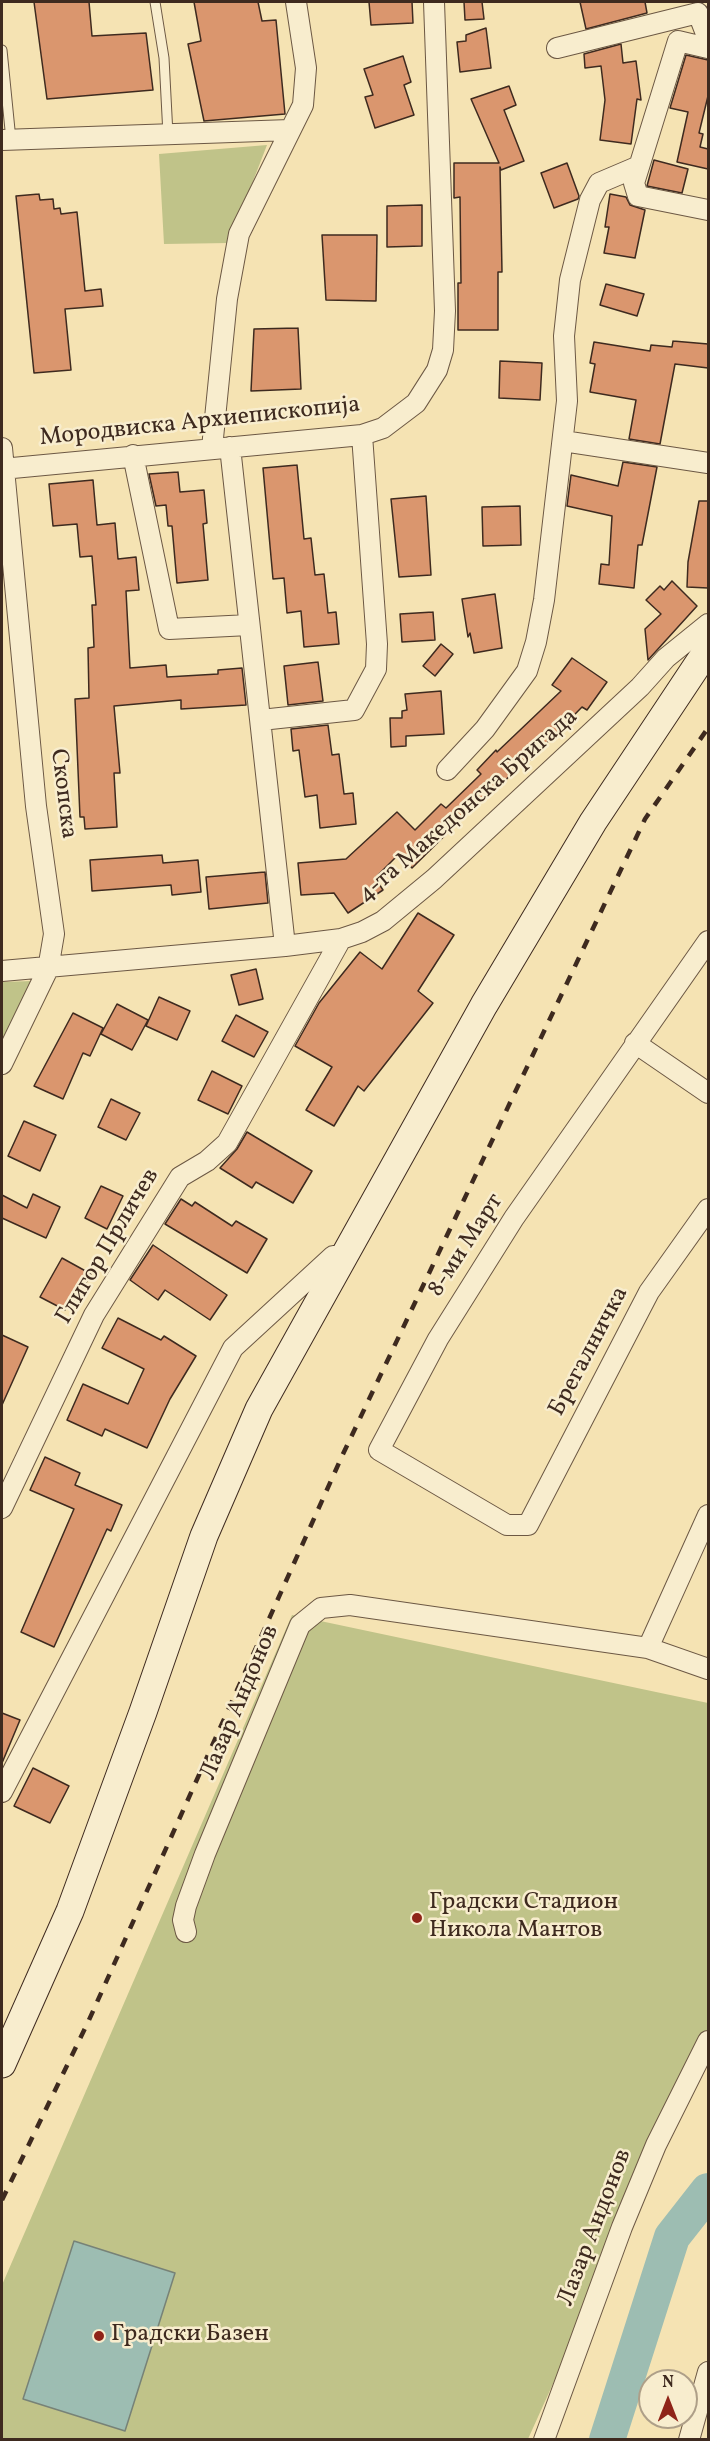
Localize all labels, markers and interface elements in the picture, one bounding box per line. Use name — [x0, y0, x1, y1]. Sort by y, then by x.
street label: Мородвиска Архиепископија — [38, 392, 362, 454]
street label: 4-та Македонска Бригада — [353, 704, 585, 910]
street label: Скопска — [42, 747, 82, 841]
street label: Глигор Прличев — [51, 1164, 167, 1330]
street label: 8-ми Март — [423, 1189, 511, 1303]
street label: Брегалничка — [544, 1282, 636, 1422]
street label: Лазар Андонов — [195, 1621, 287, 1785]
place label: Градски Стадион Никола Мантов — [429, 1890, 618, 1946]
marker: Градски Стадион Никола Мантов — [410, 1911, 424, 1925]
street label: Лазар Андонов — [553, 2145, 639, 2311]
place label: Градски Базен — [111, 2322, 269, 2350]
marker: Градски Базен — [92, 2329, 106, 2343]
north arrow — [638, 2369, 698, 2429]
text: N — [662, 2372, 674, 2394]

